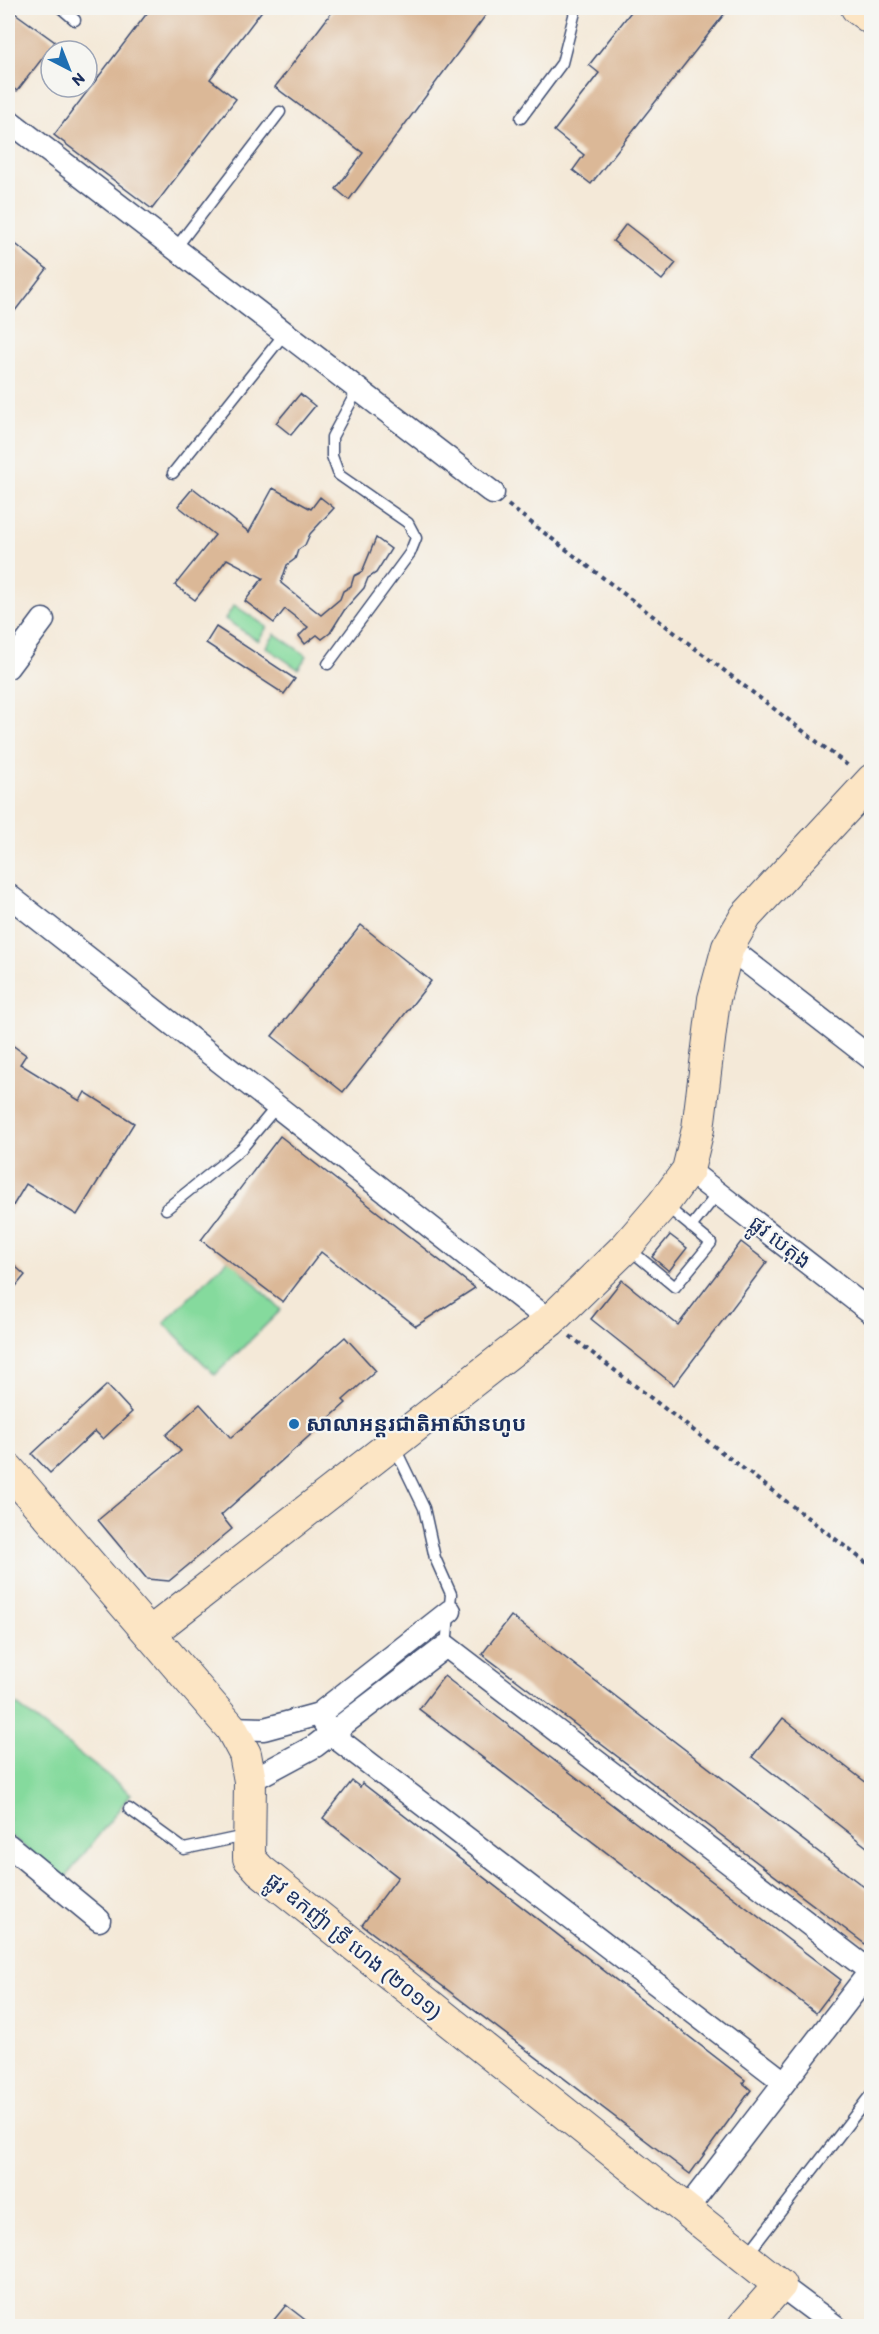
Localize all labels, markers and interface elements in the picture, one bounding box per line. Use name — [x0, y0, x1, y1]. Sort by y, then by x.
north arrow — [39, 39, 99, 99]
text: N — [68, 69, 89, 90]
street label: ផ្លូវ បេតុង — [740, 1210, 816, 1279]
place label: សាលាអន្ដរជាតិអាស៊ានហូប — [306, 1411, 526, 1438]
marker: សាលាអន្ដរជាតិអាស៊ានហូប — [287, 1417, 301, 1431]
street label: ផ្លូវ ឧកញ៉ា ទ្រី ហេង (២០១១) — [257, 1867, 447, 2030]

